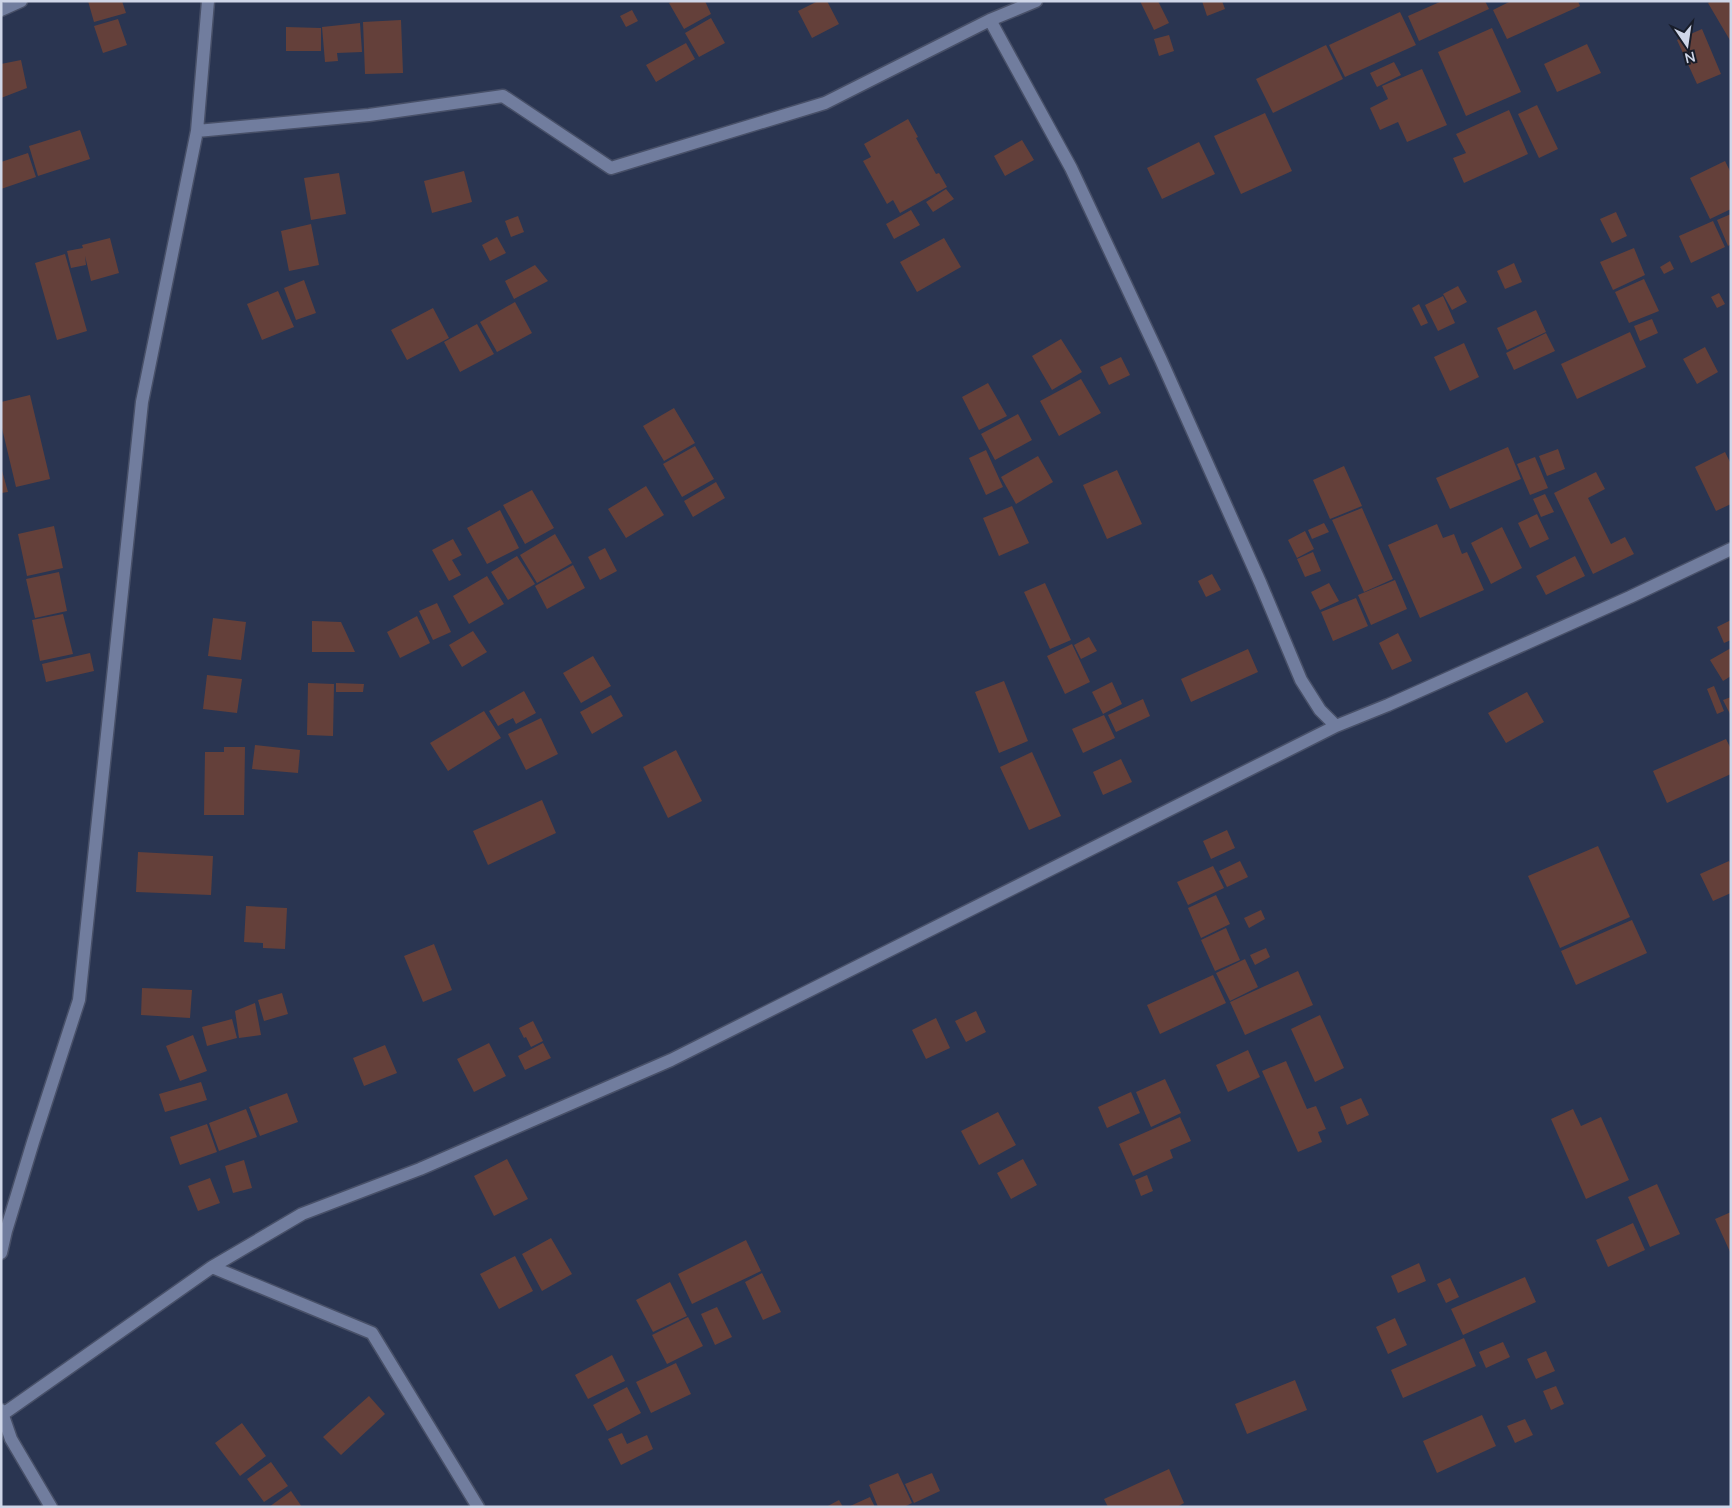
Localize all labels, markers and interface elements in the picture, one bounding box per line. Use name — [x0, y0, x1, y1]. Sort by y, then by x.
north arrow — [1662, 20, 1712, 70]
text: N — [1683, 47, 1697, 68]

